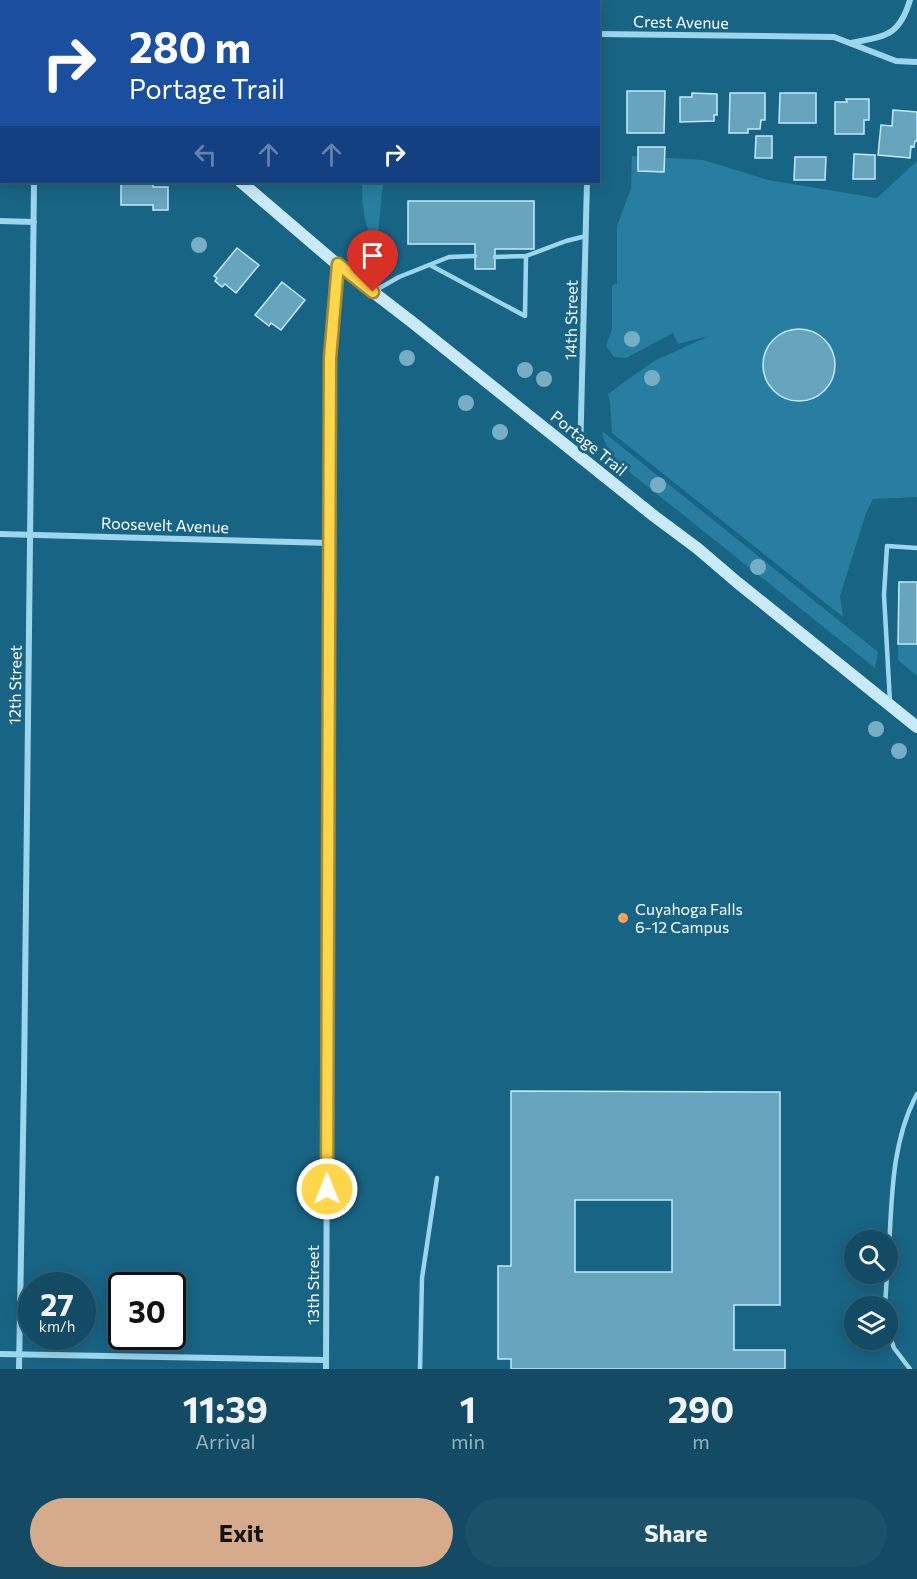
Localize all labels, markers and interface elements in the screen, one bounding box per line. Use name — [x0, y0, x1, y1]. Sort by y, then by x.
street label: Crest Avenue — [633, 11, 729, 32]
text: 280 m — [129, 20, 251, 72]
icon: right — [30, 24, 108, 102]
text: Portage Trail — [129, 72, 285, 105]
icon: left — [189, 138, 222, 171]
icon: ahead — [252, 138, 285, 171]
icon: ahead — [315, 138, 348, 171]
icon: right — [378, 138, 411, 171]
pin — [347, 230, 398, 292]
icon: arrive — [356, 239, 389, 272]
street label: 14th Street — [560, 279, 581, 360]
street label: Portage Trail — [547, 406, 631, 479]
street label: Roosevelt Avenue — [101, 513, 229, 536]
street label: 12th Street — [4, 645, 25, 725]
place label: Cuyahoga Falls 6-12 Campus — [635, 899, 743, 936]
marker: Cuyahoga Falls 6-12 Campus — [616, 911, 630, 925]
position arrow — [295, 1157, 359, 1221]
map controls — [844, 1230, 898, 1350]
button: search — [844, 1230, 898, 1284]
street label: 13th Street — [303, 1245, 322, 1325]
speed limit sign: 30 — [108, 1272, 186, 1350]
text: 27 — [40, 1285, 74, 1322]
button: layers — [844, 1296, 898, 1350]
text: km/h — [39, 1317, 75, 1335]
text: 11:39 — [183, 1386, 268, 1430]
text: 1 — [460, 1386, 476, 1430]
text: 290 — [668, 1386, 734, 1430]
text: Arrival — [195, 1429, 256, 1453]
text: min — [451, 1429, 485, 1453]
text: m — [692, 1429, 710, 1453]
button: Exit — [30, 1498, 453, 1567]
button: Share — [465, 1498, 887, 1567]

